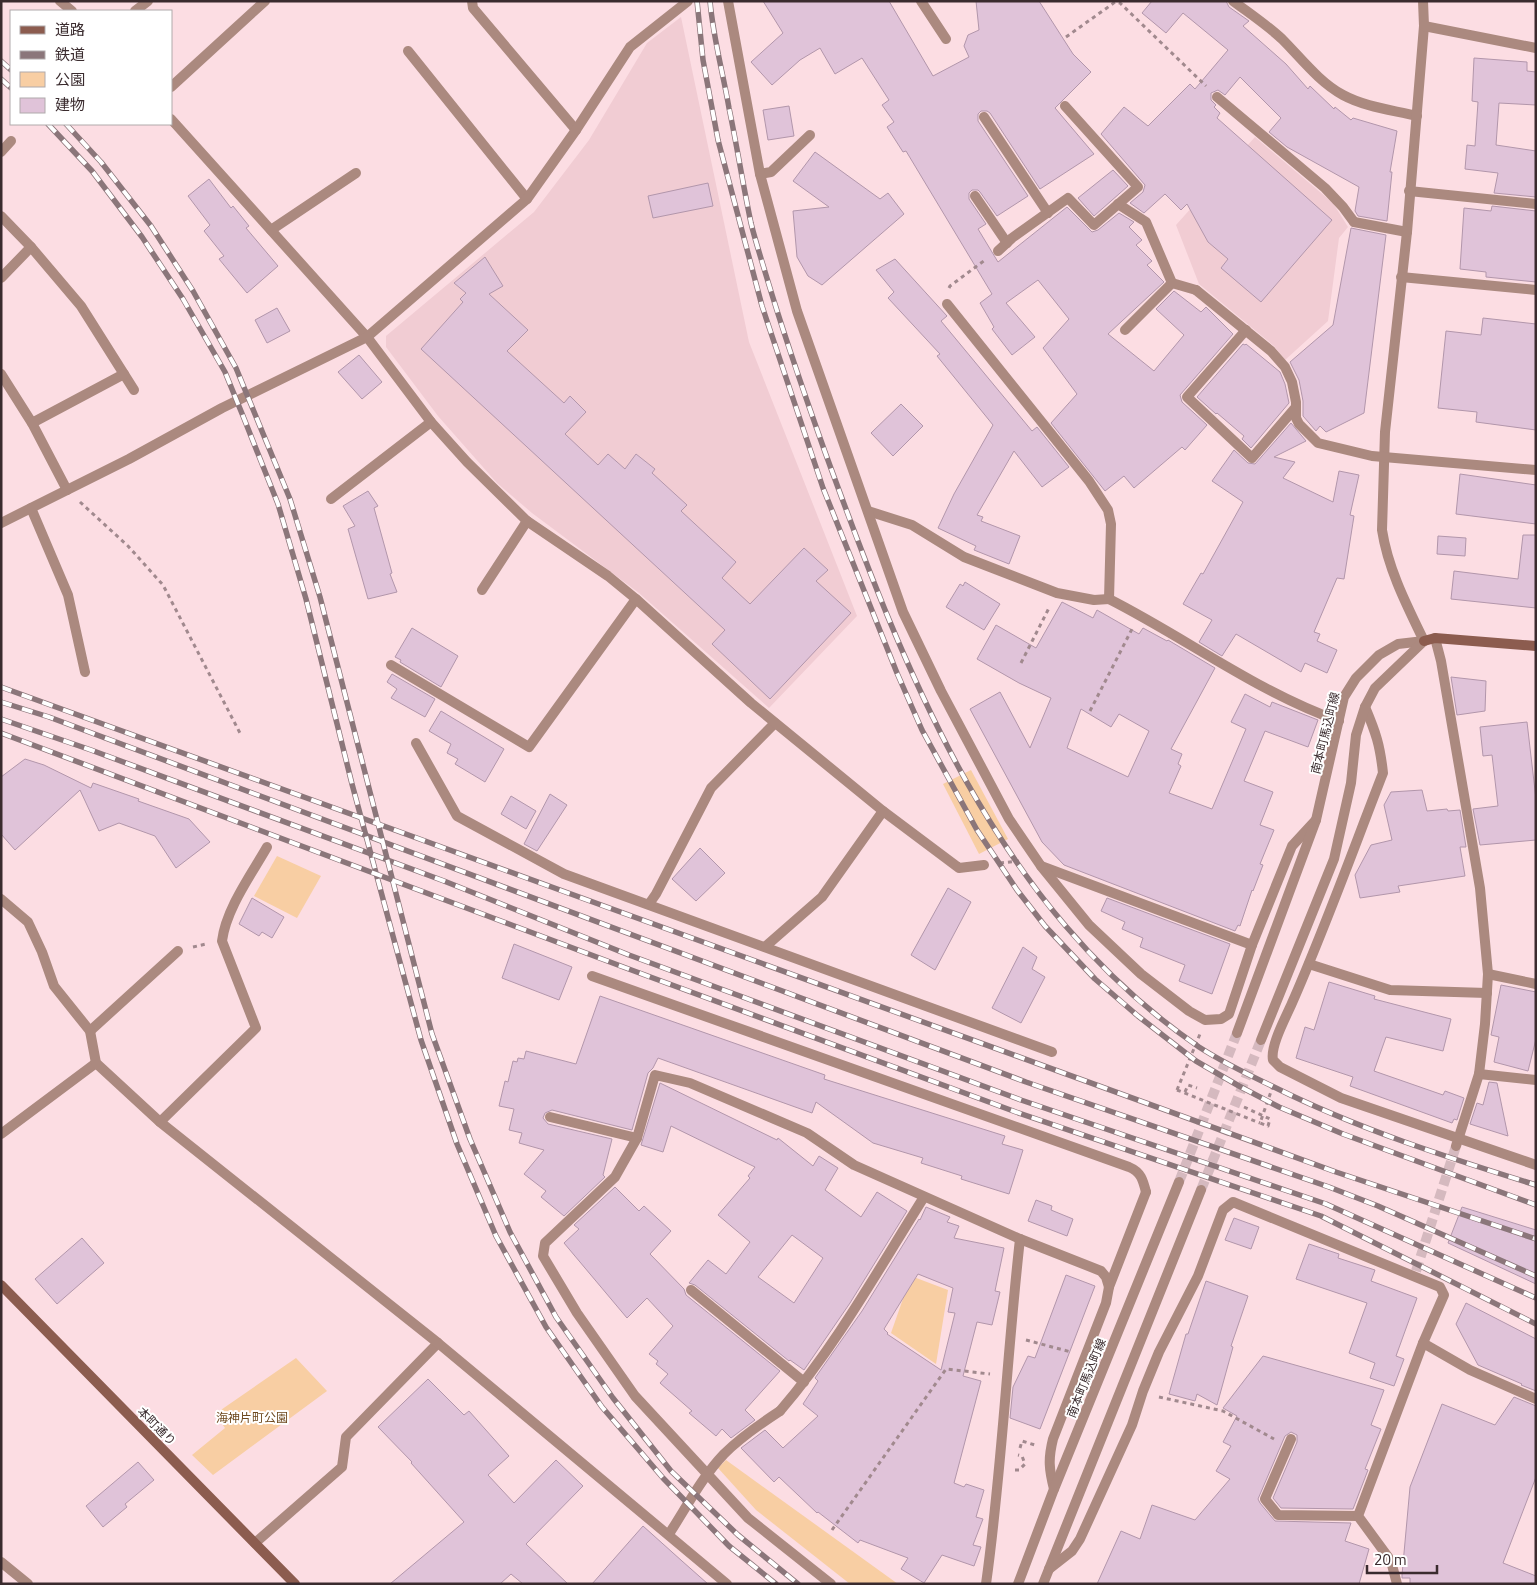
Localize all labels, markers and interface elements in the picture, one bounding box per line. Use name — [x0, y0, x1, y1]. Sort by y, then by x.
legend — [10, 10, 172, 125]
text: 道路 — [55, 18, 85, 41]
text: 鉄道 — [55, 43, 85, 66]
text: 公園 — [55, 68, 85, 91]
text: 建物 — [55, 93, 85, 116]
street label: 南本町馬込町線 — [1306, 690, 1344, 776]
street label: 南本町馬込町線 — [1061, 1335, 1111, 1421]
street label: 本町通り — [133, 1402, 181, 1450]
park label: 海神片町公園 — [216, 1408, 288, 1427]
scale bar — [1367, 1542, 1437, 1574]
text: 20 m — [1374, 1548, 1407, 1571]

